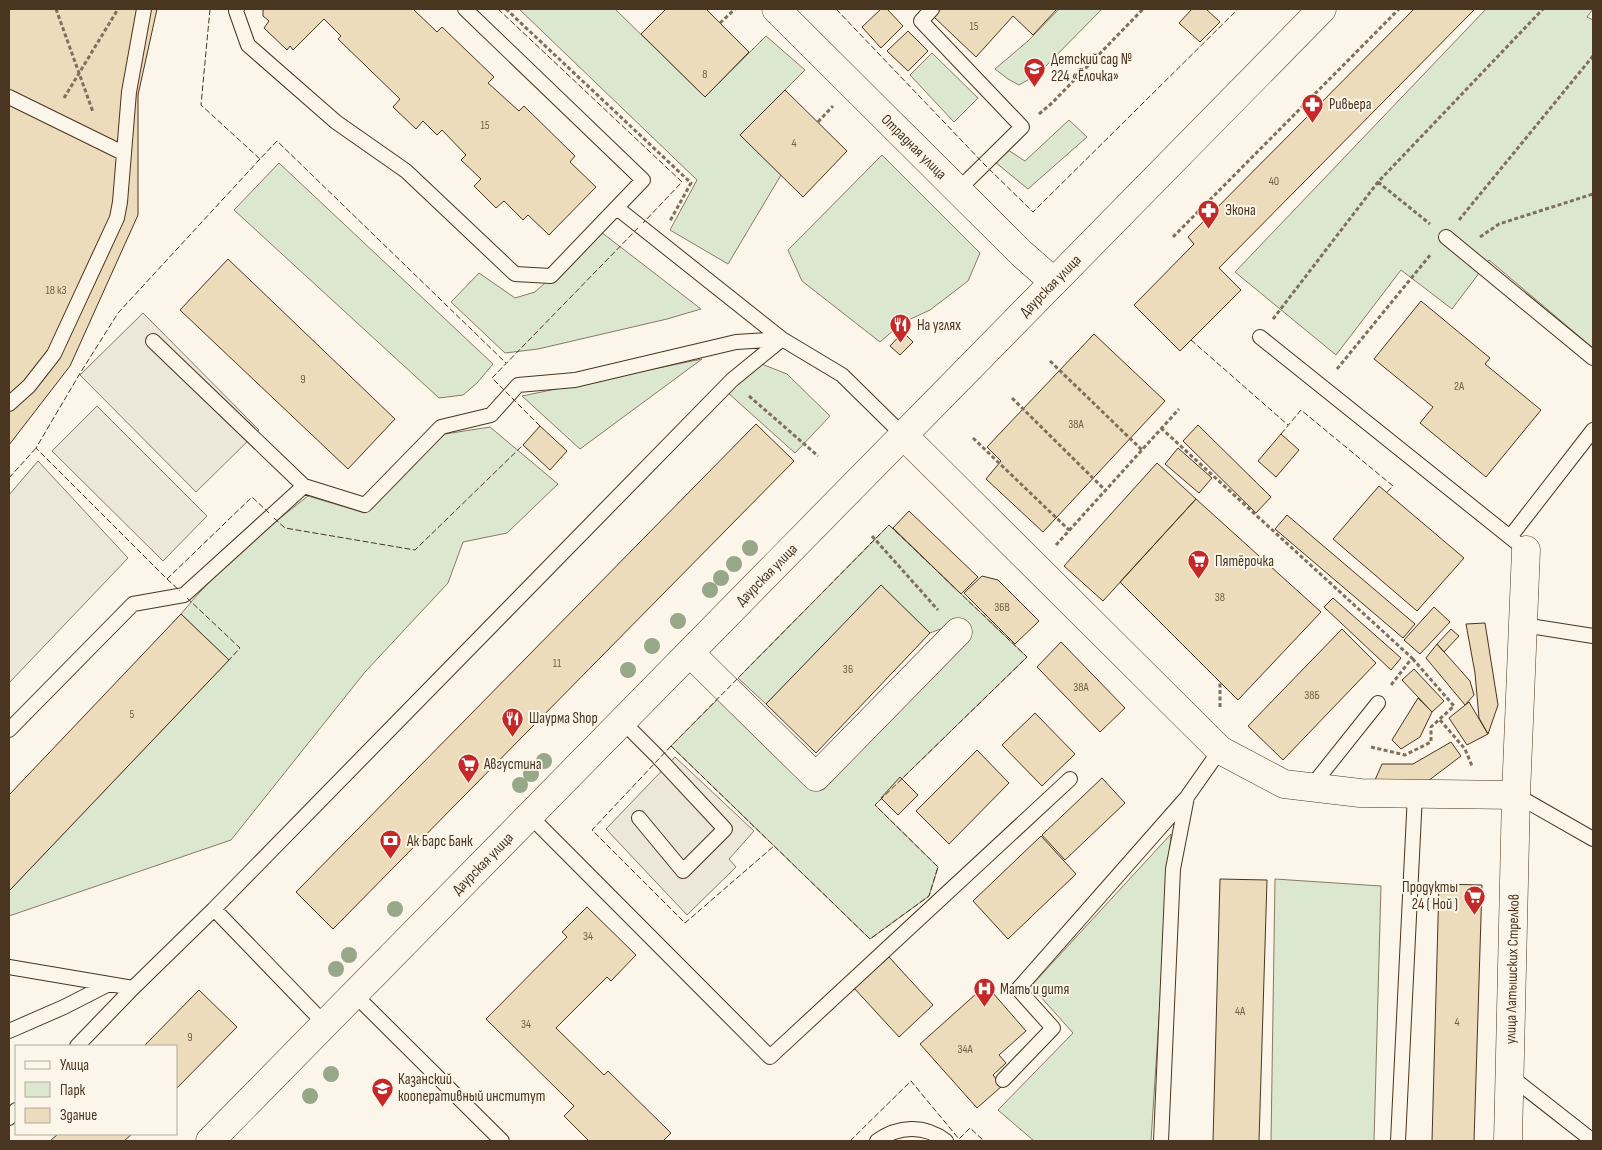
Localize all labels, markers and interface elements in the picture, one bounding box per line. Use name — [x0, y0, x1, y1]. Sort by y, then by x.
house number: 15 — [969, 19, 979, 34]
place label: Детский сад № 224 «Ёлочка» — [1051, 50, 1132, 86]
school or university icon: Детский сад № 224 «Ёлочка» — [1023, 56, 1047, 87]
house number: 8 — [702, 67, 708, 82]
pharmacy icon: Ривьера — [1301, 92, 1325, 123]
place label: Ривьера — [1329, 95, 1372, 114]
street label: Отрадная улица — [877, 110, 951, 183]
house number: 15 — [480, 118, 490, 133]
house number: 4 — [791, 136, 797, 151]
house number: 40 — [1269, 174, 1279, 189]
pharmacy icon: Экона — [1197, 198, 1221, 229]
place label: Экона — [1225, 201, 1256, 220]
street label: Даурская улица — [1015, 250, 1085, 321]
house number: 18 к3 — [46, 283, 66, 298]
restaurant icon: На углях — [889, 313, 913, 344]
place label: На углях — [917, 316, 961, 335]
house number: 9 — [300, 372, 306, 387]
house number: 2А — [1454, 379, 1465, 394]
house number: 38А — [1068, 417, 1085, 432]
street label: Даурская улица — [732, 539, 801, 610]
supermarket icon: Пятёрочка — [1187, 549, 1211, 580]
place label: Пятёрочка — [1215, 552, 1274, 571]
house number: 38 — [1215, 590, 1225, 605]
house number: 36В — [994, 600, 1010, 615]
house number: 11 — [553, 656, 562, 671]
house number: 36 — [843, 662, 853, 677]
house number: 38А — [1073, 680, 1090, 695]
house number: 38Б — [1304, 688, 1320, 703]
restaurant icon: Шаурма Shop — [501, 706, 525, 737]
house number: 5 — [130, 707, 135, 722]
place label: Шаурма Shop — [529, 709, 598, 728]
supermarket icon: Августина — [456, 752, 480, 783]
place label: Августина — [483, 755, 542, 774]
street label: Даурская улица — [448, 828, 518, 899]
bank icon: Ак Барс Банк — [379, 829, 403, 860]
place label: Ак Барс Банк — [406, 832, 473, 851]
place label: Продукты 24 ( Ной ) — [1402, 878, 1458, 914]
supermarket icon: Продукты 24 ( Ной ) — [1462, 884, 1486, 915]
street label: улица Латышских Стрелков — [1501, 894, 1523, 1044]
house number: 34 — [583, 929, 593, 944]
hospital icon: Мать и дитя — [972, 977, 996, 1008]
place label: Мать и дитя — [1000, 980, 1069, 999]
house number: 4А — [1235, 1004, 1246, 1019]
house number: 4 — [1454, 1015, 1460, 1030]
house number: 34 — [521, 1017, 531, 1032]
house number: 9 — [187, 1030, 193, 1045]
house number: 34А — [957, 1042, 973, 1057]
legend — [15, 1045, 178, 1135]
text: Улица — [60, 1056, 89, 1075]
place label: Казанский кооперативный институт — [398, 1070, 545, 1106]
school or university icon: Казанский кооперативный институт — [370, 1076, 394, 1107]
text: Парк — [60, 1081, 86, 1100]
text: Здание — [60, 1106, 97, 1125]

